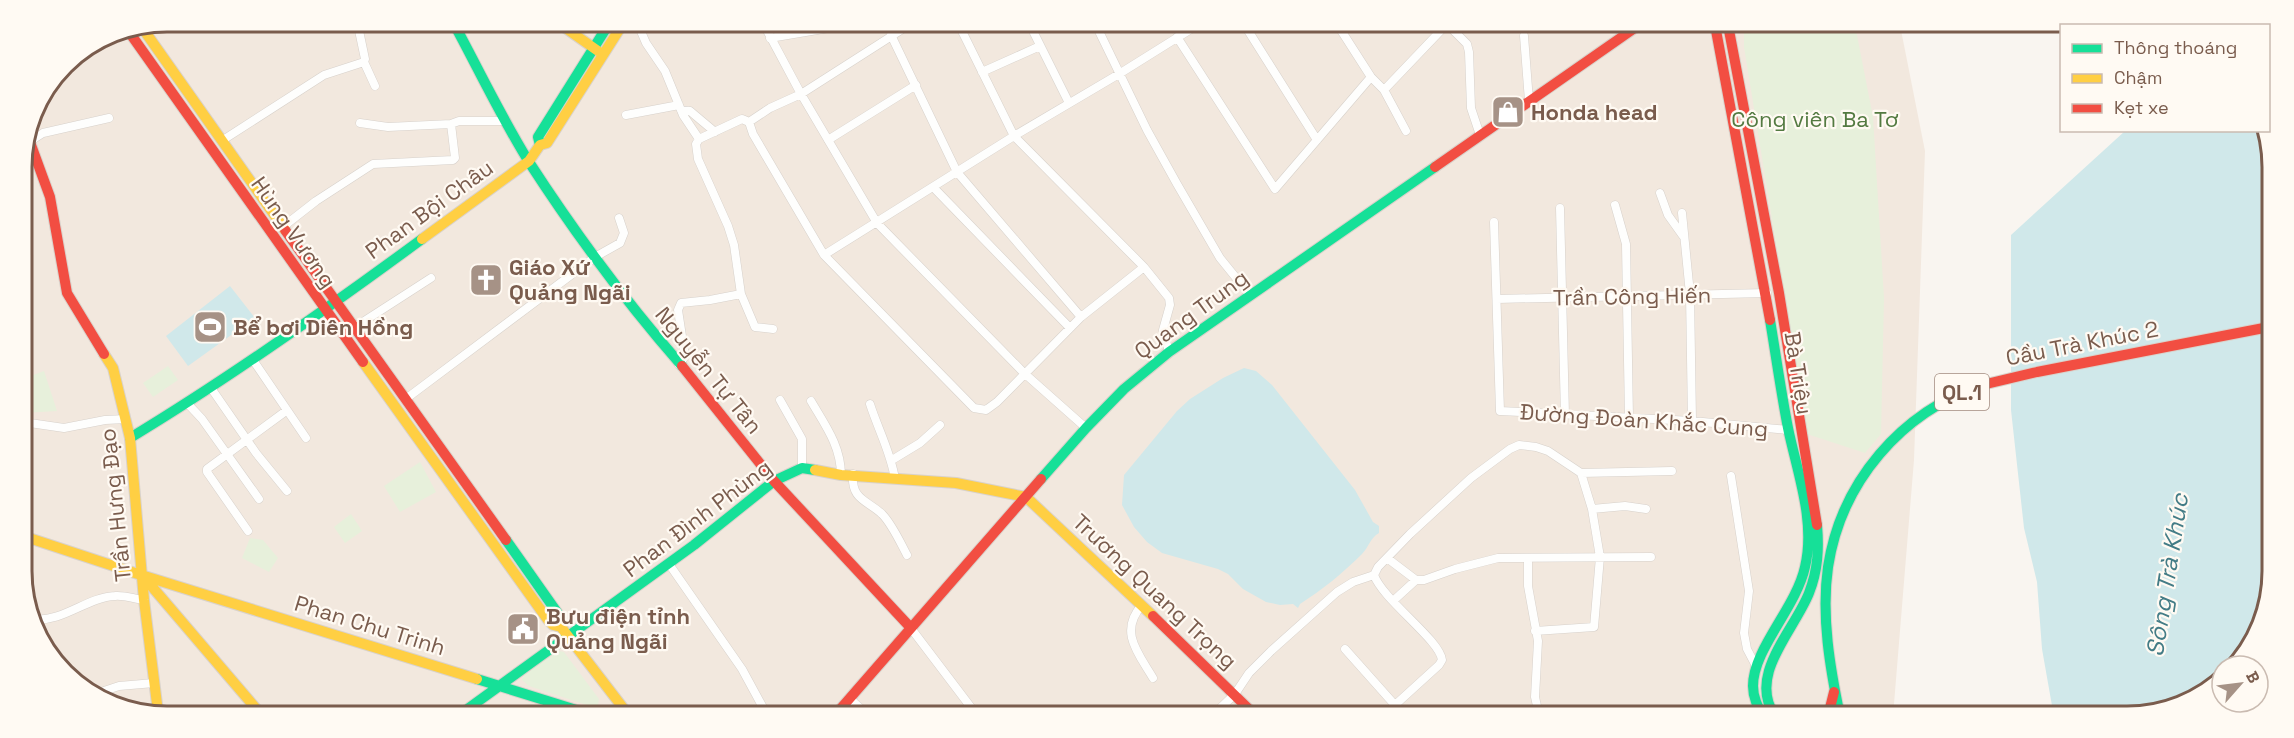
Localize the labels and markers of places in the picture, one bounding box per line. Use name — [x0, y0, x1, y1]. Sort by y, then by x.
shop icon: Honda head — [1490, 94, 1526, 130]
place label: Honda head — [1531, 98, 1658, 126]
place label: Giáo Xứ Quảng Ngãi — [509, 253, 631, 306]
church icon: Giáo Xứ Quảng Ngãi — [468, 262, 504, 298]
sports icon: Bể bơi Diên Hồng — [192, 309, 228, 345]
place label: Bể bơi Diên Hồng — [233, 313, 413, 341]
place label: Bưu điện tỉnh Quảng Ngãi — [546, 602, 690, 655]
public building icon: Bưu điện tỉnh Quảng Ngãi — [505, 611, 541, 647]

